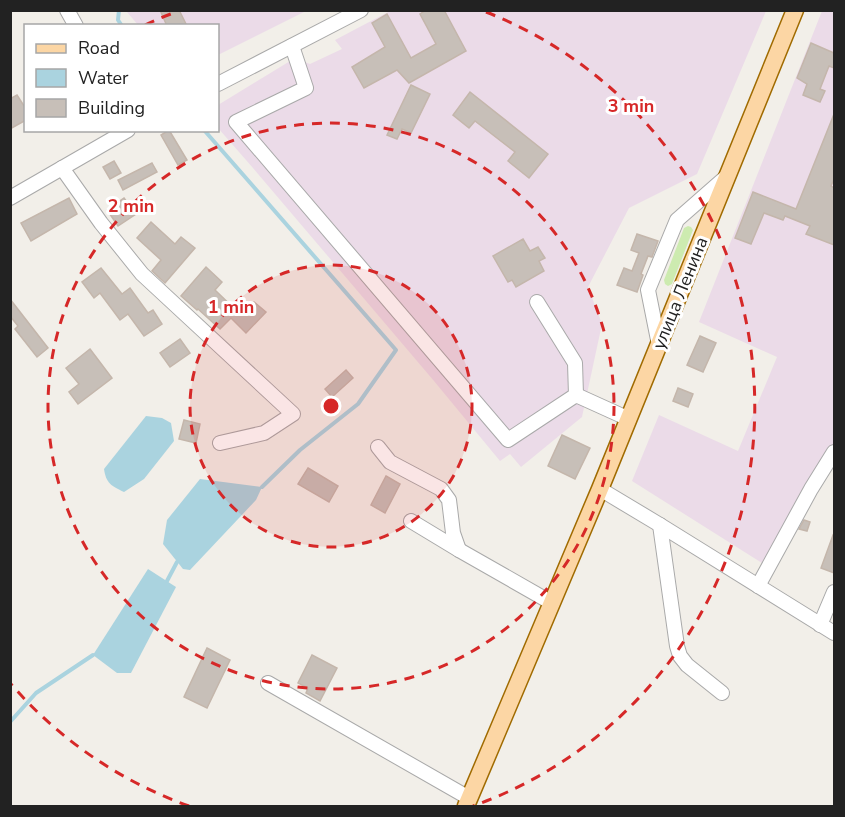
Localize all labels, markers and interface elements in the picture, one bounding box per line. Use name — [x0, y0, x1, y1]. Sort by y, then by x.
legend — [24, 24, 219, 132]
text: Road — [78, 36, 120, 60]
text: Water — [78, 66, 129, 90]
text: 3 min — [608, 94, 654, 118]
text: Building — [78, 96, 145, 120]
text: 2 min — [108, 194, 154, 218]
street label: улица Ленина — [647, 233, 713, 353]
text: 1 min — [208, 295, 254, 319]
centre of rings — [321, 396, 341, 416]

